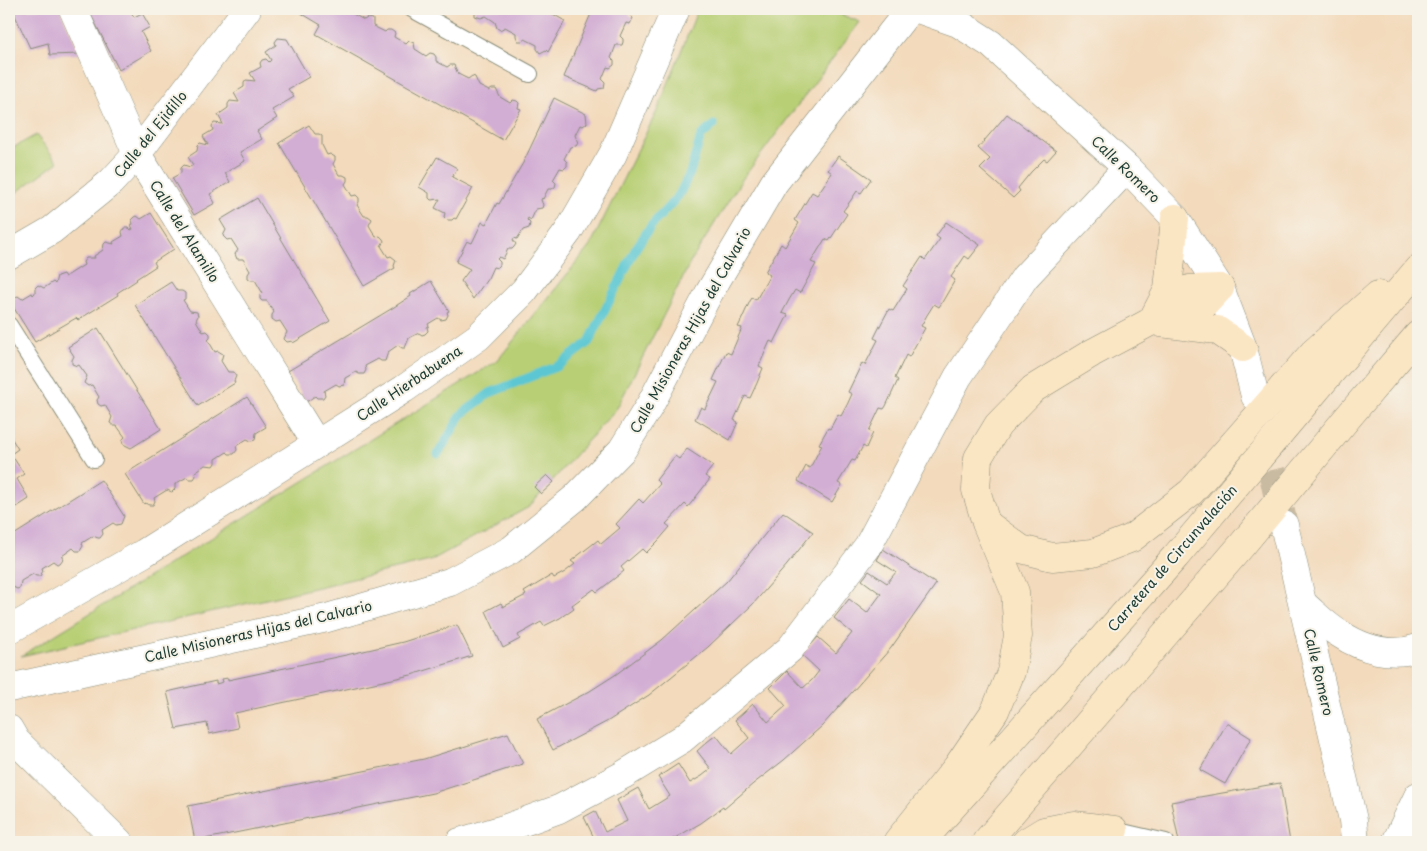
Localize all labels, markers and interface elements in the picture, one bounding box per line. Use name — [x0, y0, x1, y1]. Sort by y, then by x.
street label: Calle del Ejidillo — [108, 86, 192, 182]
street label: Calle Romero — [1087, 131, 1165, 208]
street label: Calle del Alamillo — [145, 176, 225, 287]
street label: Calle Misioneras Hijas del Calvario — [624, 223, 756, 437]
street label: Calle Hierbabuena — [352, 340, 466, 426]
street label: Carretera de Circunvalación — [1102, 480, 1242, 636]
street label: Calle Misioneras Hijas del Calvario — [142, 595, 374, 667]
street label: Calle Romero — [1299, 626, 1339, 718]

